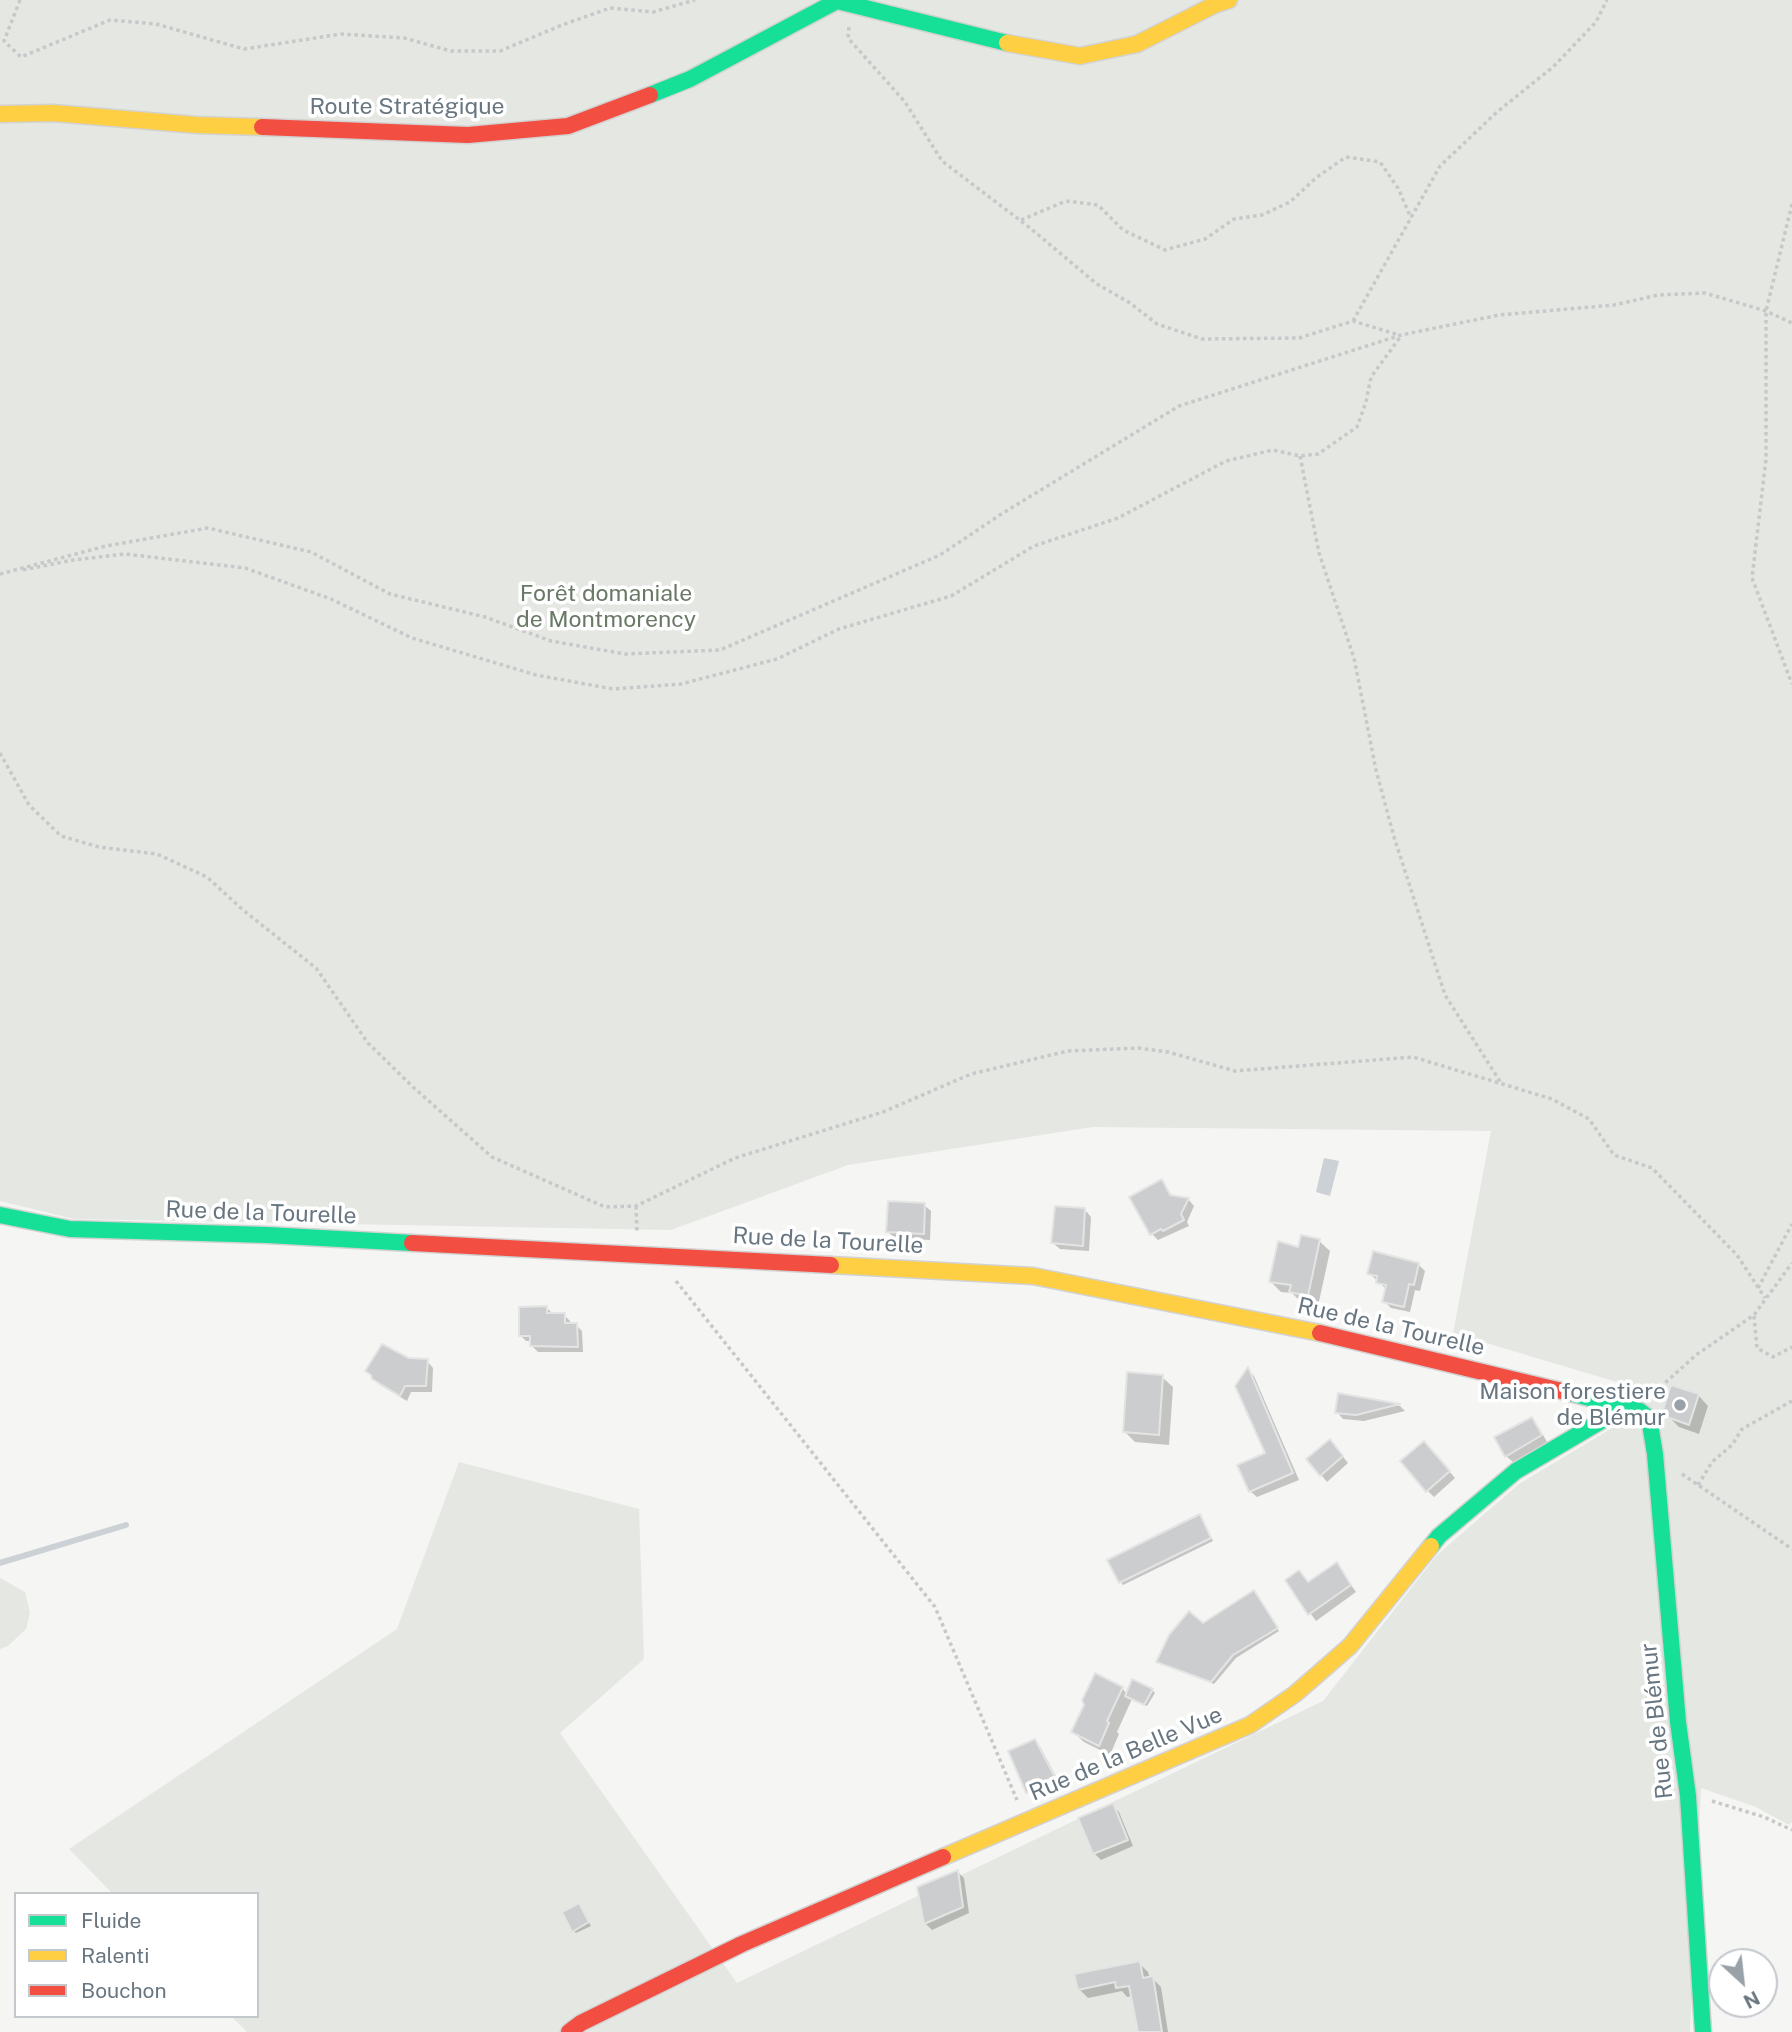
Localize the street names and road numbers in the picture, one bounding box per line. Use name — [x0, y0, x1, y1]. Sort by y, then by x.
street label: Route Stratégique — [309, 93, 505, 121]
street label: Rue de la Tourelle — [165, 1196, 357, 1230]
street label: Rue de la Tourelle — [732, 1222, 924, 1260]
street label: Rue de la Tourelle — [1295, 1292, 1487, 1362]
street label: Rue de Blémur — [1635, 1642, 1679, 1800]
street label: Rue de la Belle Vue — [1025, 1701, 1227, 1807]

